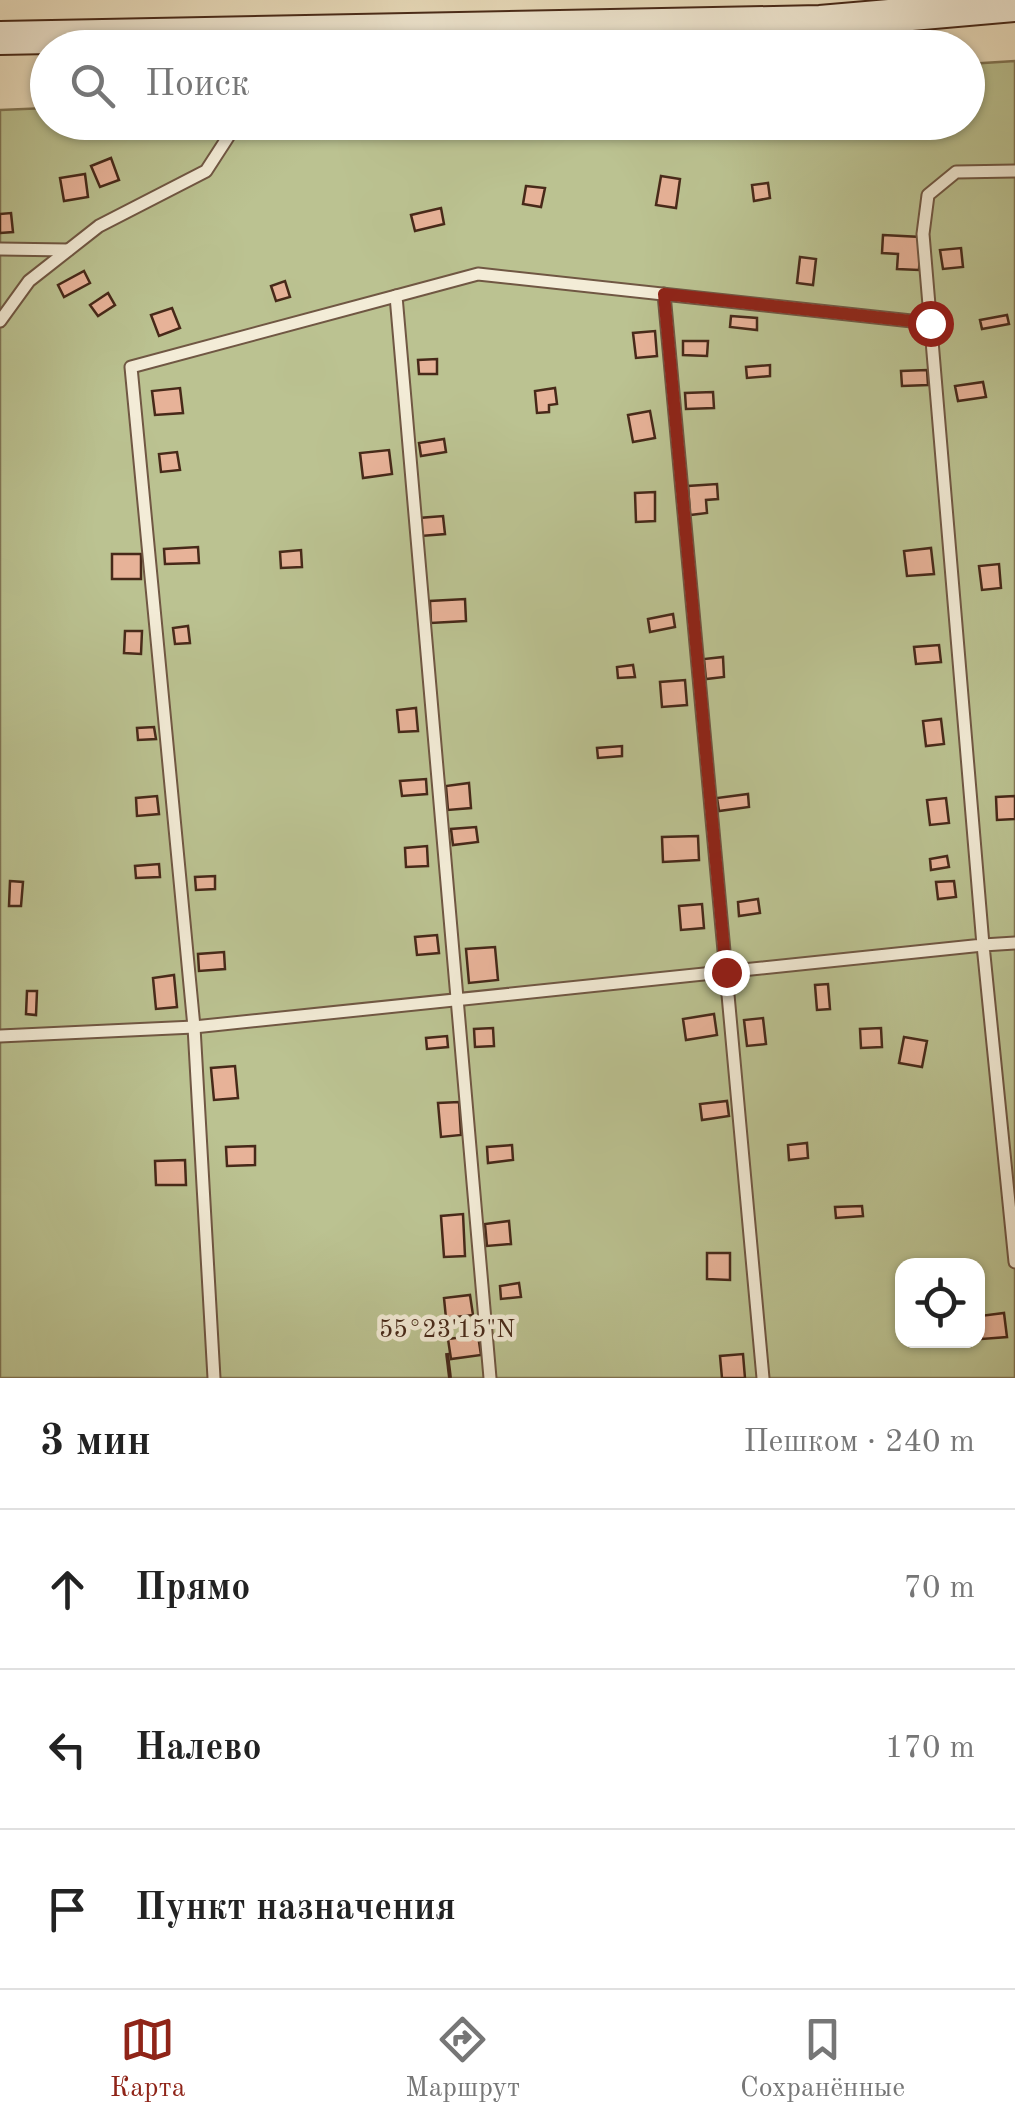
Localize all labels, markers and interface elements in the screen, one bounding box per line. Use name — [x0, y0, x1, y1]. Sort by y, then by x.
search box — [30, 30, 985, 140]
icon: search — [65, 58, 120, 113]
text: Поиск — [145, 66, 250, 104]
route start — [908, 301, 954, 347]
route end — [704, 950, 750, 996]
map controls — [895, 1258, 985, 1348]
button: locate — [895, 1258, 985, 1348]
text: 55°23'15"N — [379, 1318, 515, 1343]
text: 3 мин — [40, 1422, 151, 1464]
text: Пешком · 240 m — [743, 1427, 975, 1459]
icon: ahead — [40, 1562, 95, 1617]
text: Прямо — [135, 1570, 250, 1608]
text: 70 m — [904, 1573, 975, 1605]
icon: left — [40, 1722, 95, 1777]
text: Налево — [135, 1730, 262, 1768]
text: 170 m — [885, 1733, 975, 1765]
icon: arrive — [40, 1882, 95, 1937]
text: Пункт назначения — [135, 1890, 456, 1928]
tab: Карта — [110, 2012, 186, 2107]
tab: Маршрут — [405, 2012, 520, 2107]
tab: Сохранённые — [740, 2012, 905, 2107]

